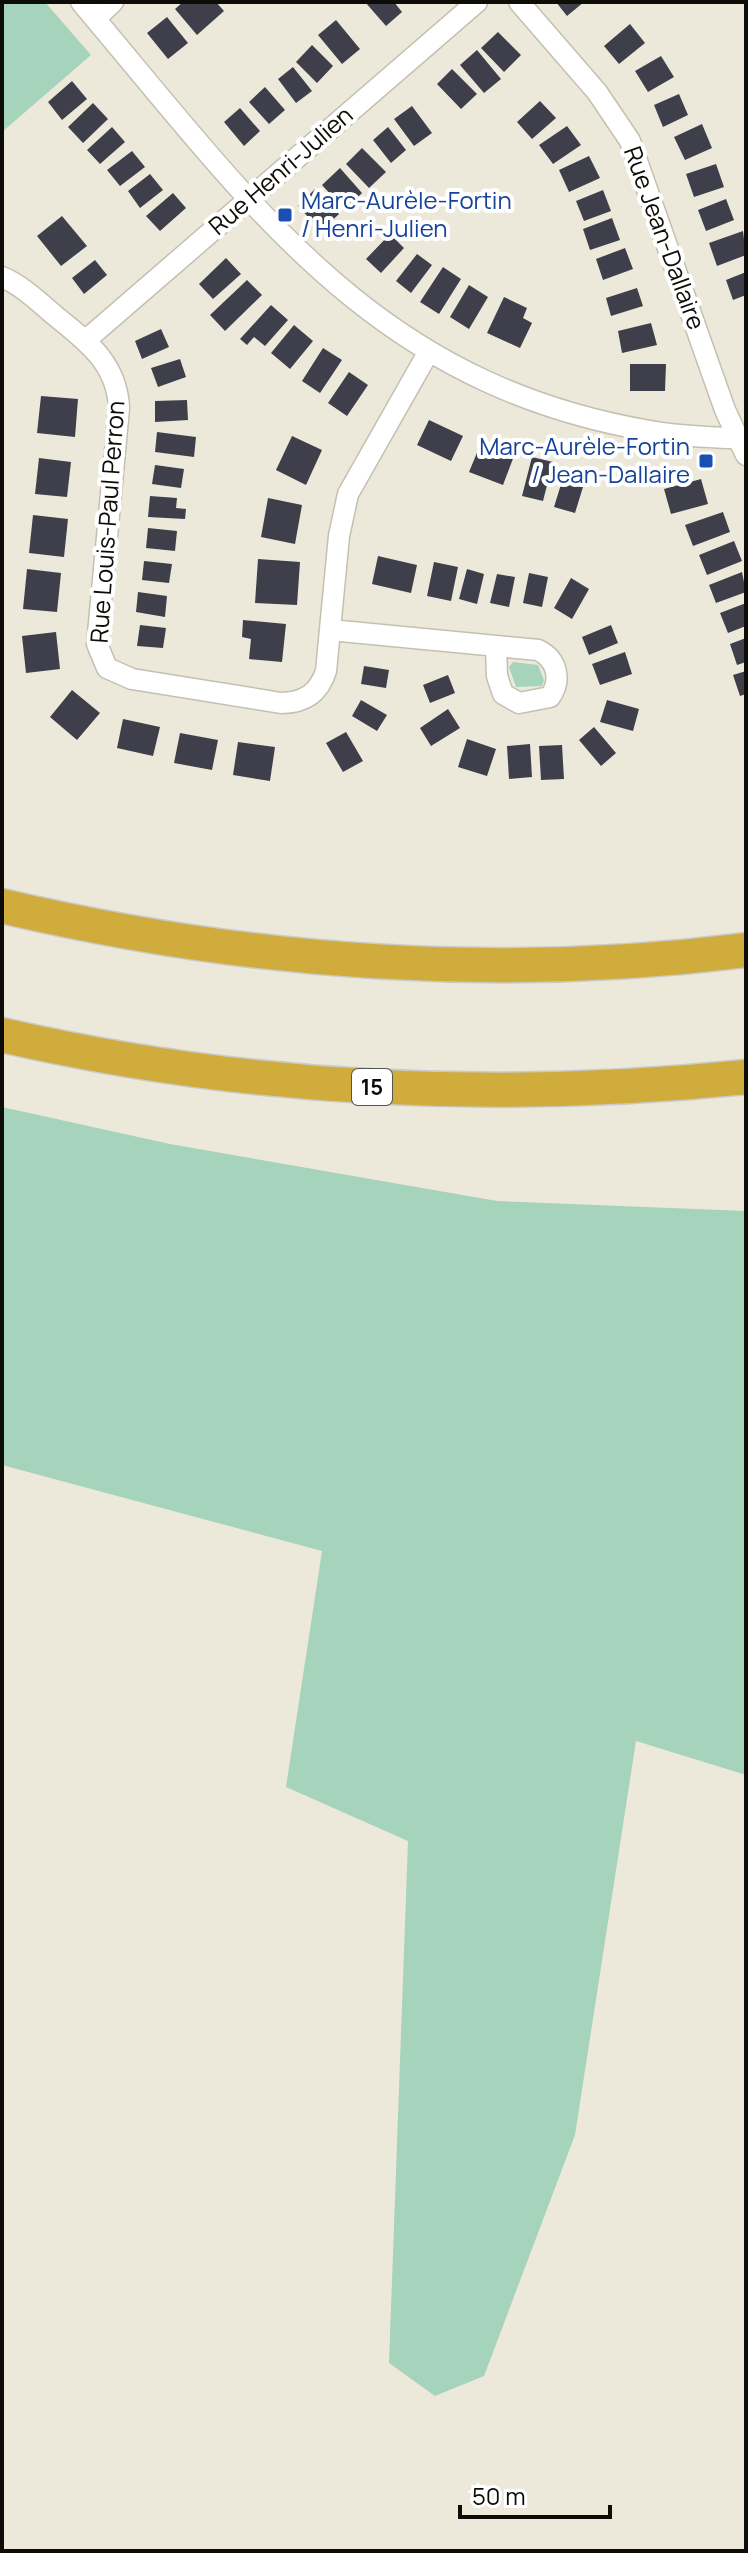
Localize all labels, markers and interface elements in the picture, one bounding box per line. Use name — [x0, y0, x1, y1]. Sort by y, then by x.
street label: Rue Henri-Julien — [201, 98, 359, 242]
street label: Rue Jean-Dallaire — [617, 141, 714, 334]
place label: Marc-Aurèle-Fortin / Henri-Julien — [301, 183, 512, 244]
marker: Marc-Aurèle-Fortin / Henri-Julien — [276, 206, 294, 224]
street label: Rue Louis-Paul Perron — [82, 399, 131, 644]
place label: Marc-Aurèle-Fortin / Jean-Dallaire — [479, 429, 690, 490]
marker: Marc-Aurèle-Fortin / Jean-Dallaire — [697, 452, 715, 470]
road number: 15 — [352, 1069, 392, 1105]
scale bar — [460, 2469, 610, 2519]
text: 50 m — [472, 2479, 526, 2512]

